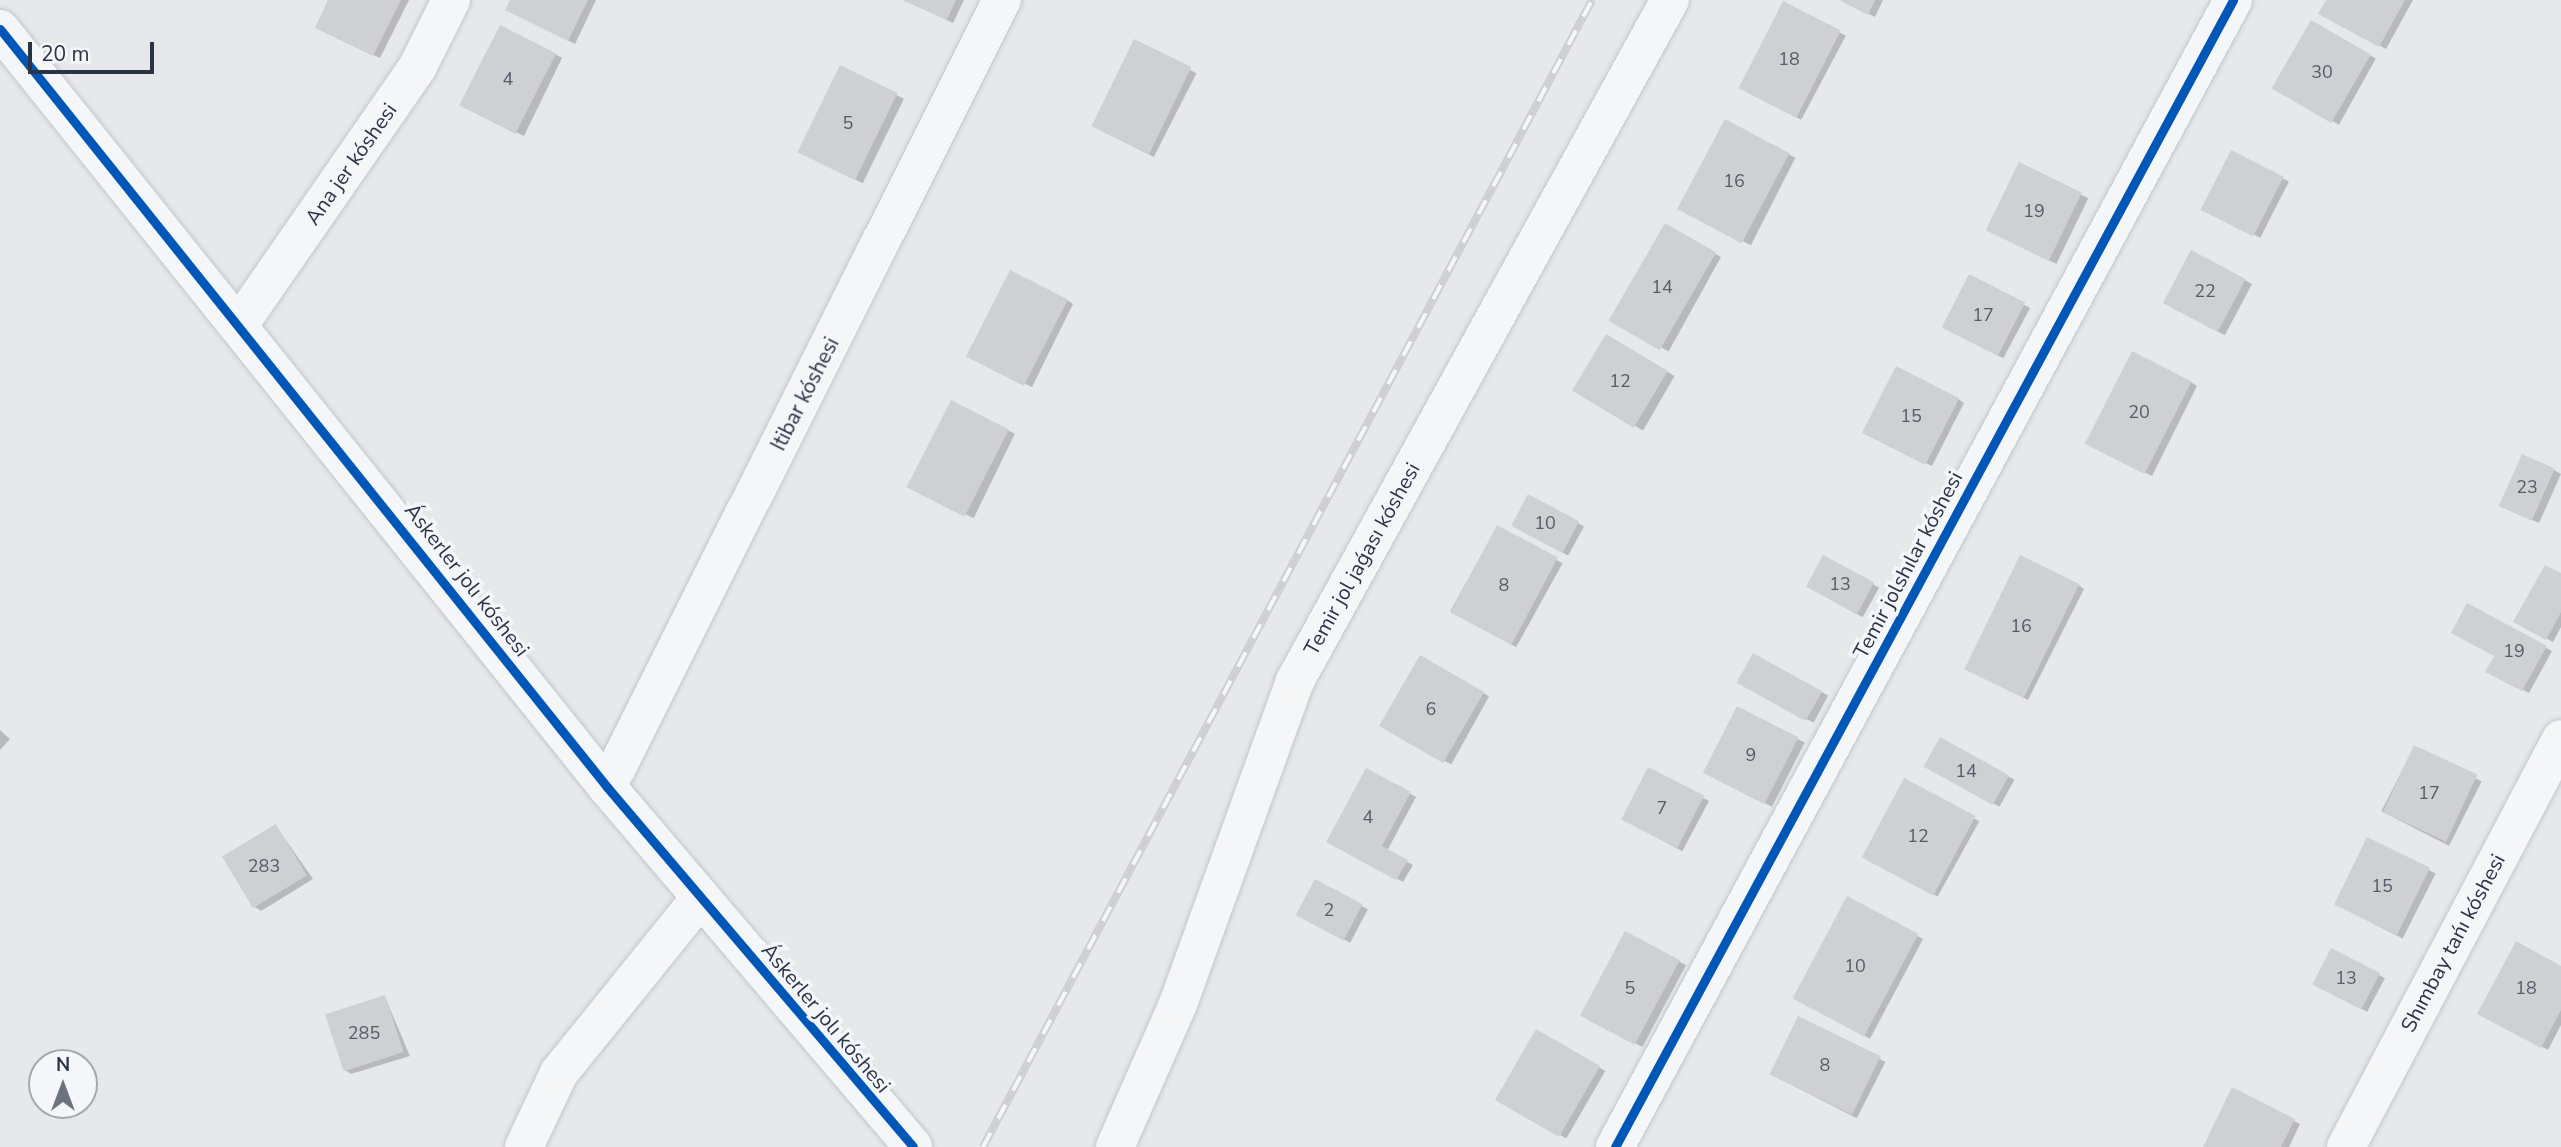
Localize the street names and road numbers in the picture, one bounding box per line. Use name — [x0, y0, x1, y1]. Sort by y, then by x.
street label: Ana jer kóshesi — [300, 98, 402, 230]
street label: Itibar kóshesi — [766, 333, 844, 455]
street label: Temir jol jaǵası kóshesi — [1299, 458, 1425, 660]
street label: Temir jolshılar kóshesi — [1848, 467, 1968, 663]
street label: Áskerler jolı kóshesi — [399, 498, 535, 662]
street label: Shımbay tańı kóshesi — [2395, 850, 2511, 1036]
street label: Áskerler jolı kóshesi — [756, 938, 896, 1098]

